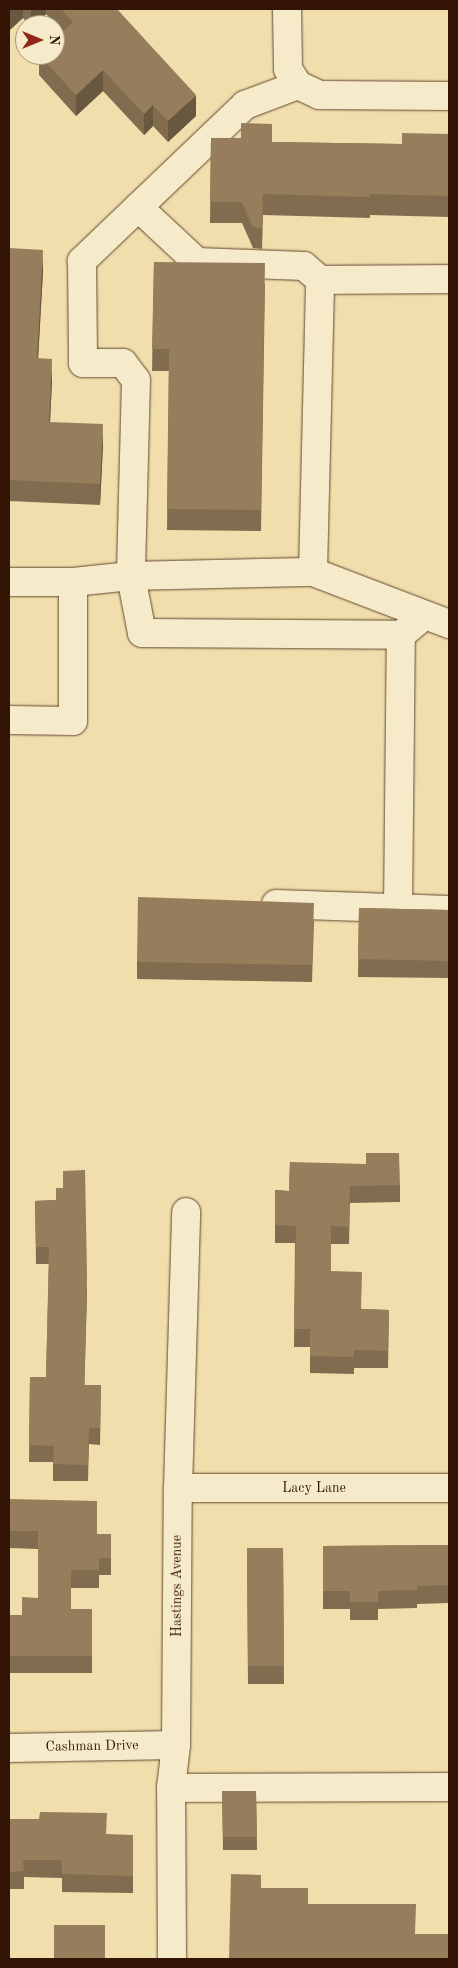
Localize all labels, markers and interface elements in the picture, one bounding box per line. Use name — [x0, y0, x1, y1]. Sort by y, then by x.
north arrow — [15, 15, 65, 65]
text: N — [47, 35, 61, 45]
street label: Lacy Lane — [282, 1480, 346, 1496]
street label: Hastings Avenue — [169, 1535, 185, 1637]
street label: Cashman Drive — [45, 1737, 139, 1755]

